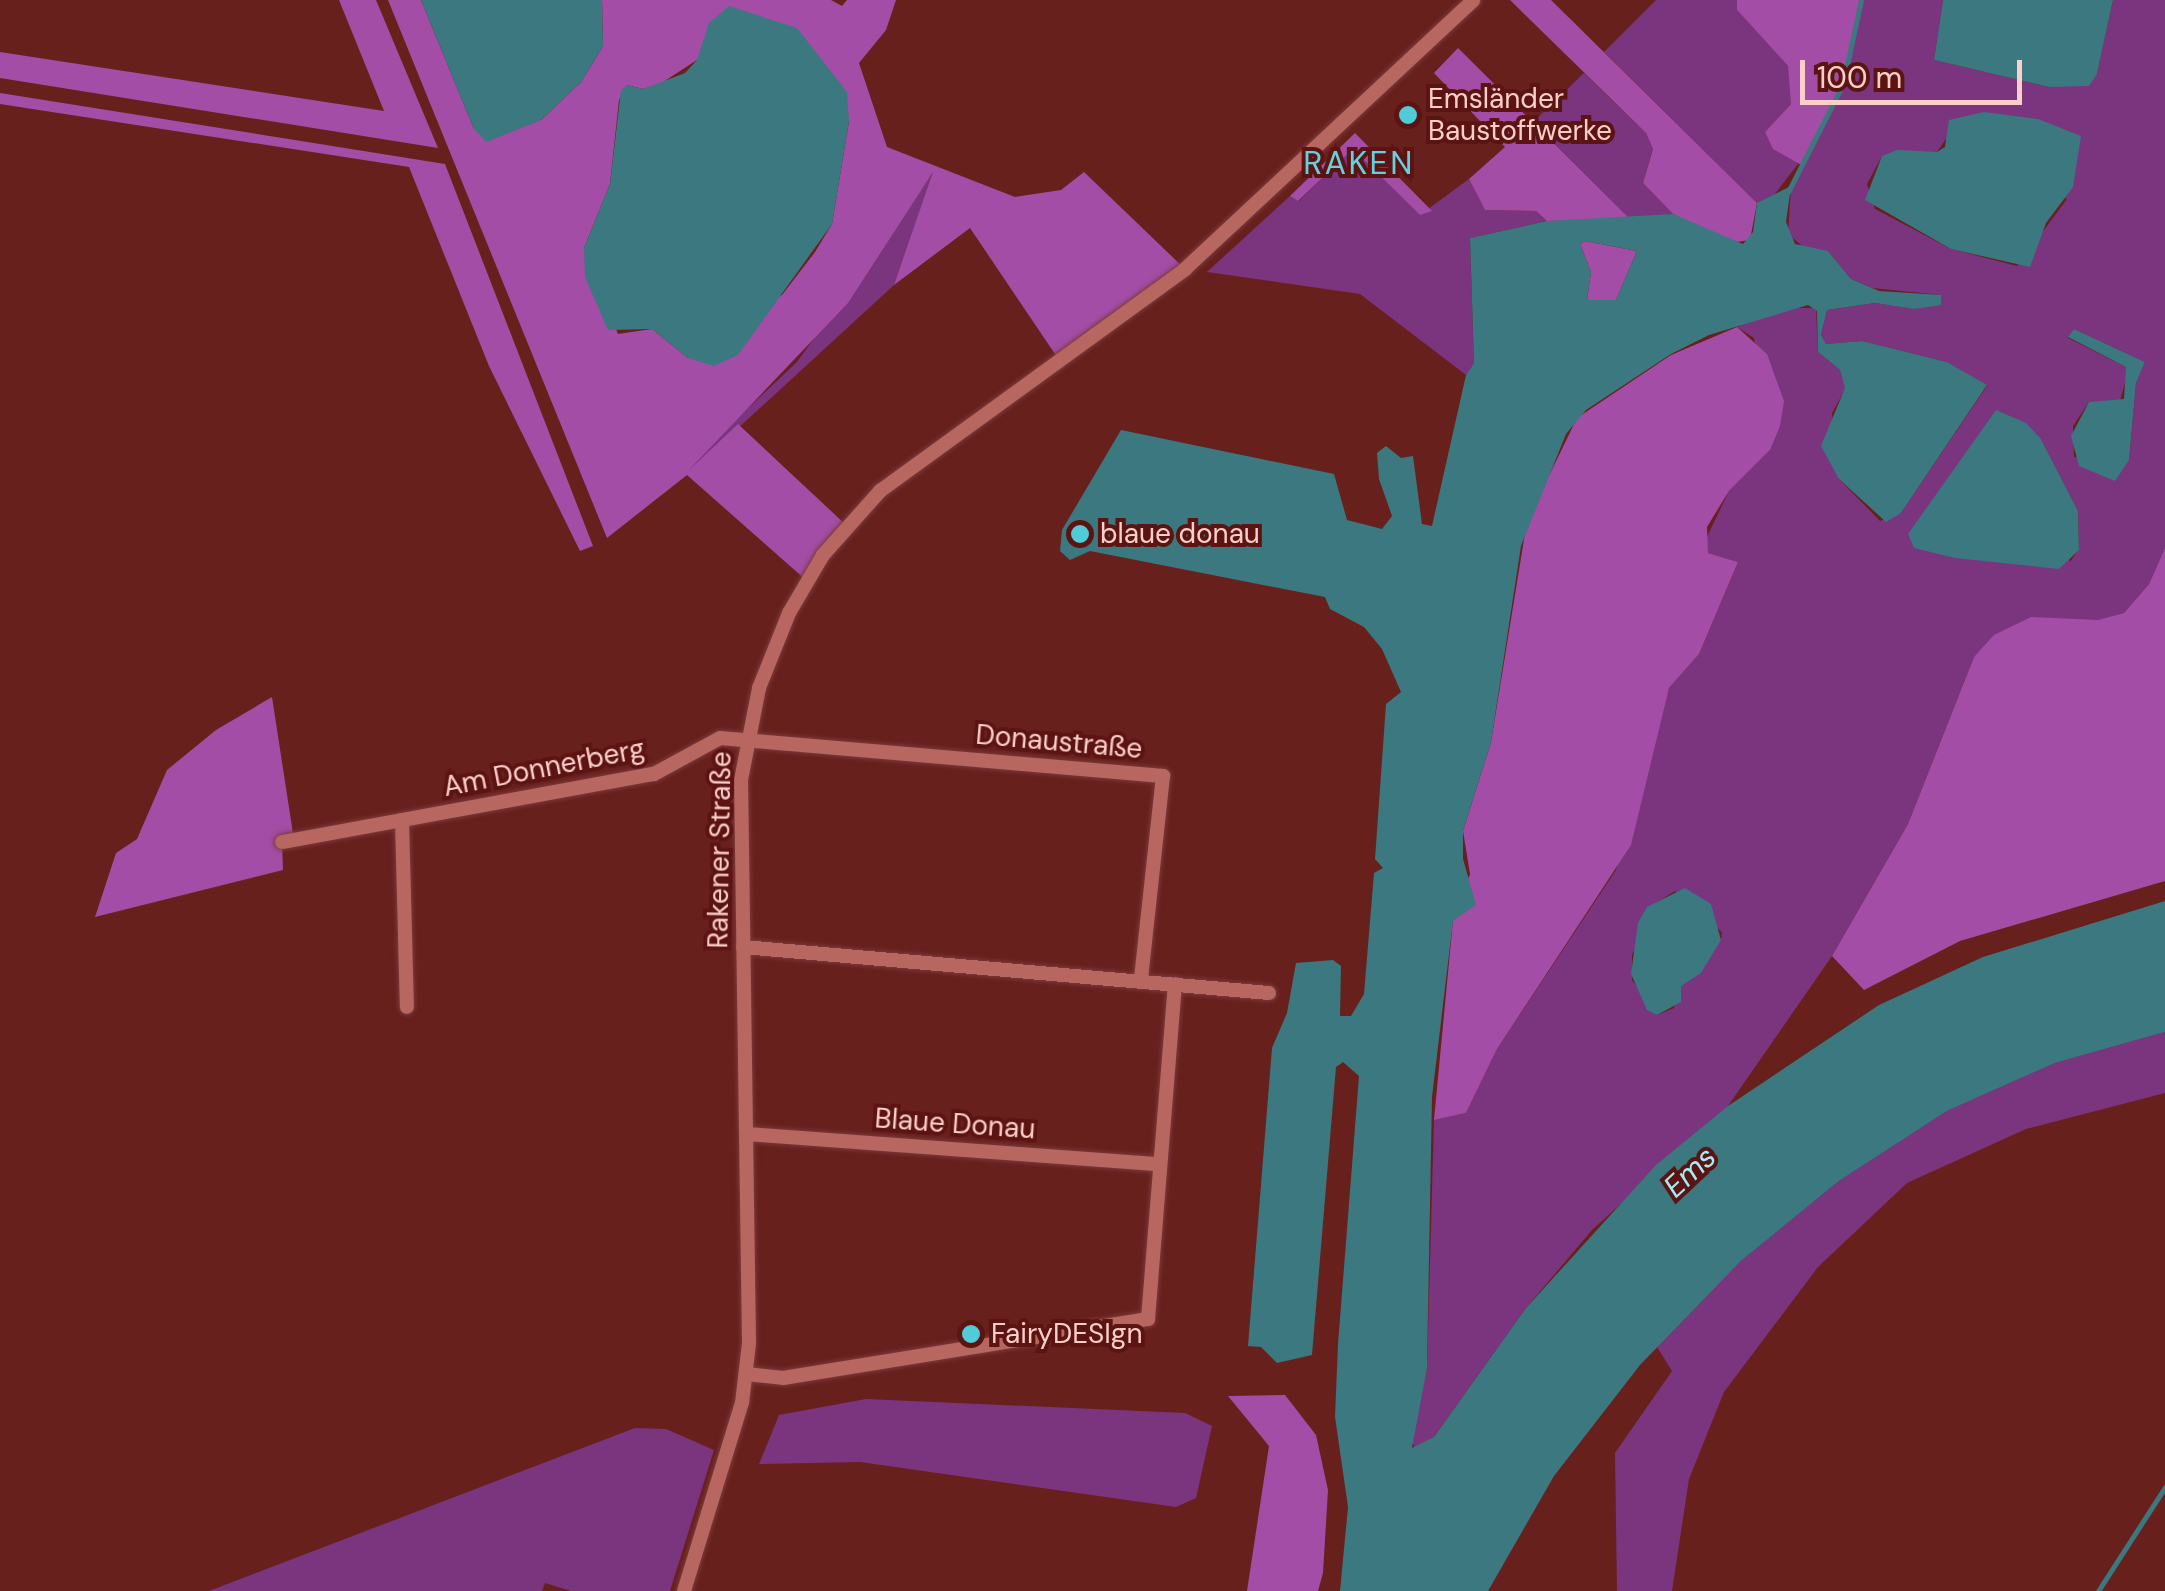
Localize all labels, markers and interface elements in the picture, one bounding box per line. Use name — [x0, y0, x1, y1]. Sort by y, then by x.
scale bar — [1805, 40, 2028, 102]
text: 100 m — [1817, 58, 1902, 97]
place label: Emsländer Baustoffwerke — [1428, 82, 1612, 148]
marker: Emsländer Baustoffwerke — [1397, 104, 1419, 126]
district label: RAKEN — [1303, 144, 1415, 182]
place label: blaue donau — [1100, 517, 1260, 551]
marker: blaue donau — [1069, 523, 1091, 545]
street label: Donaustraße — [974, 718, 1144, 766]
street label: Am Donnerberg — [440, 732, 648, 804]
street label: Rakener Straße — [701, 751, 739, 949]
street label: Blaue Donau — [874, 1102, 1036, 1146]
water label: Ems — [1657, 1139, 1723, 1205]
place label: FairyDESIgn — [991, 1317, 1142, 1351]
marker: FairyDESIgn — [960, 1323, 982, 1345]

